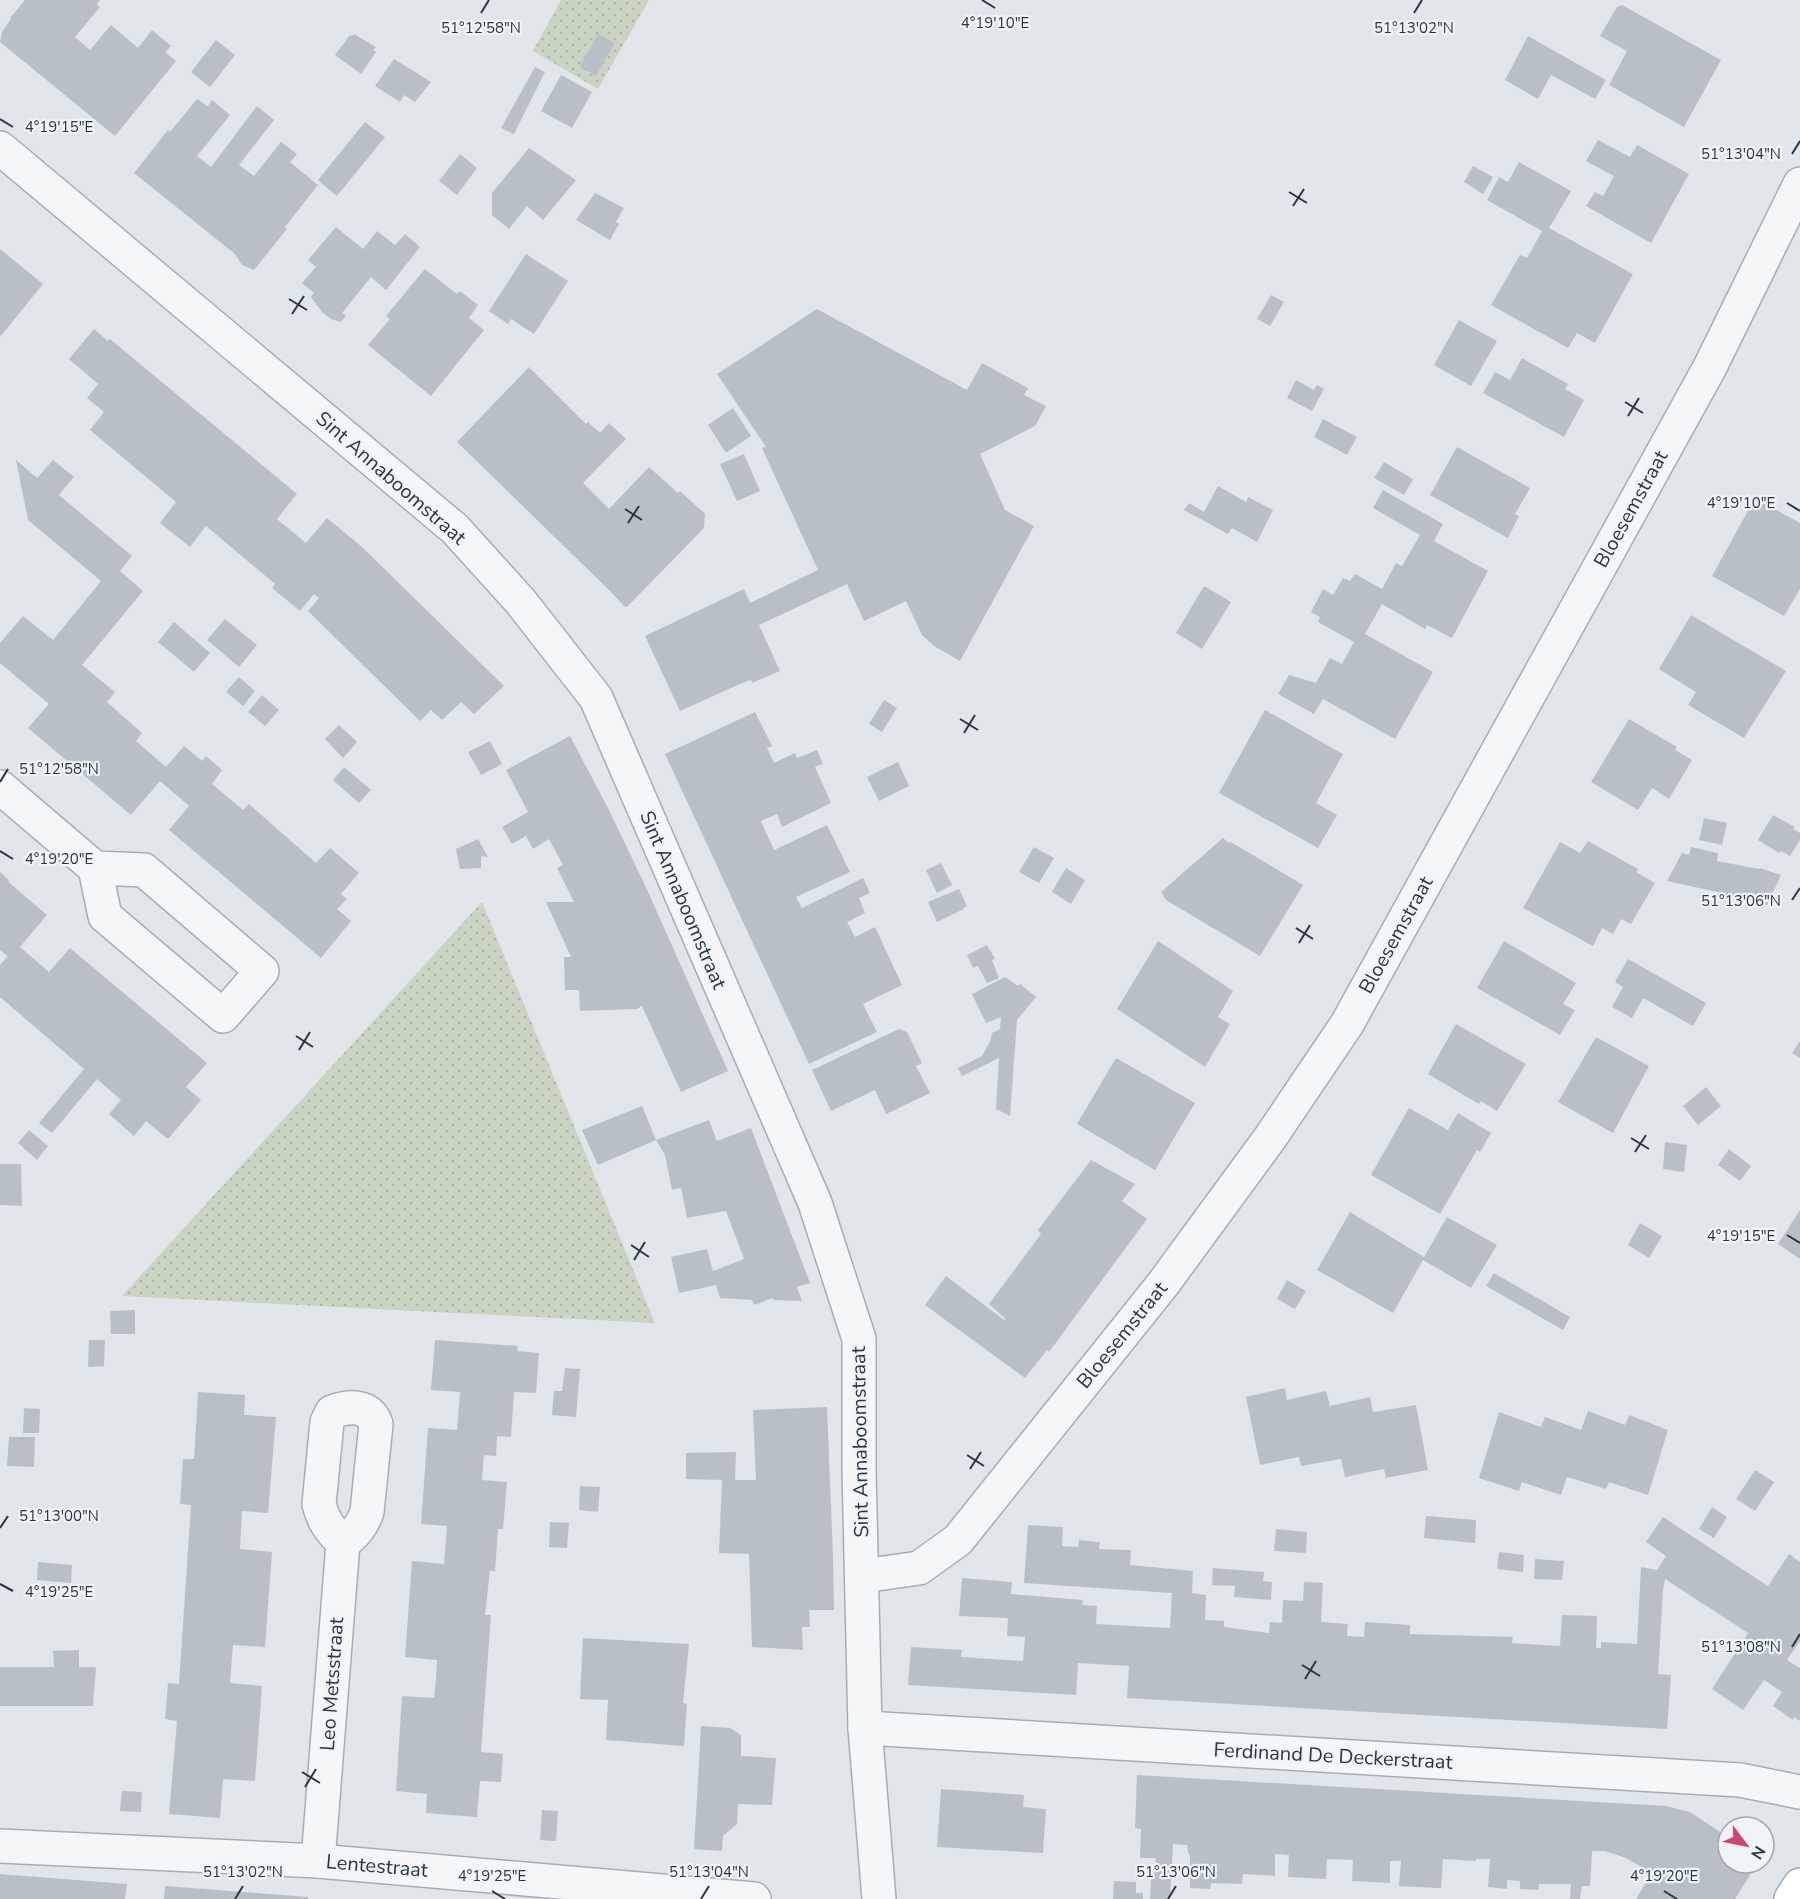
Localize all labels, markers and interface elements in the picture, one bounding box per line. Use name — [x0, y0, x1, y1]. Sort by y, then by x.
text: 4°19'10"E — [961, 13, 1029, 33]
text: 51°12'58"N — [441, 18, 521, 38]
text: 51°13'02"N — [1374, 18, 1454, 38]
text: 4°19'15"E — [25, 117, 93, 137]
text: 51°13'04"N — [1701, 144, 1781, 164]
street label: Sint Annaboomstraat — [310, 405, 473, 552]
street label: Bloesemstraat — [1588, 445, 1675, 573]
text: 4°19'10"E — [1707, 493, 1775, 513]
text: 51°12'58"N — [19, 759, 99, 779]
street label: Sint Annaboomstraat — [633, 807, 733, 994]
text: 4°19'20"E — [25, 849, 93, 869]
street label: Bloesemstraat — [1353, 871, 1440, 999]
text: 51°13'06"N — [1701, 891, 1781, 911]
text: 4°19'15"E — [1707, 1226, 1775, 1246]
street label: Bloesemstraat — [1071, 1275, 1174, 1394]
street label: Sint Annaboomstraat — [845, 1345, 875, 1538]
text: 51°13'00"N — [19, 1506, 99, 1526]
text: 4°19'25"E — [25, 1582, 93, 1602]
street label: Leo Metsstraat — [314, 1615, 350, 1752]
text: 51°13'08"N — [1701, 1637, 1781, 1657]
street label: Ferdinand De Deckerstraat — [1213, 1736, 1454, 1776]
north arrow — [1716, 1815, 1776, 1875]
text: N — [1745, 1842, 1770, 1863]
street label: Lentestraat — [325, 1848, 430, 1884]
text: 51°13'02"N — [203, 1862, 283, 1882]
text: 51°13'04"N — [669, 1862, 749, 1882]
text: 51°13'06"N — [1136, 1862, 1216, 1882]
text: 4°19'25"E — [458, 1866, 526, 1886]
text: 4°19'20"E — [1630, 1866, 1698, 1886]

